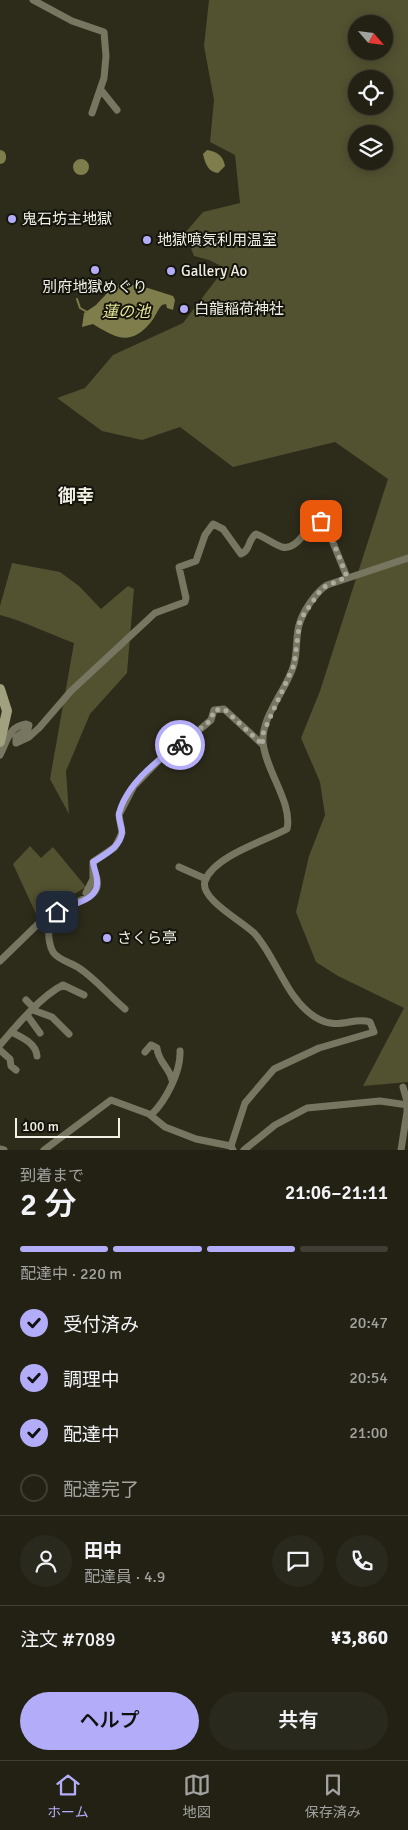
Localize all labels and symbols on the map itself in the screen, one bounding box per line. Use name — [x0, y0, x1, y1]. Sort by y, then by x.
north arrow — [348, 15, 392, 60]
place label: 鬼石坊主地獄 — [22, 210, 112, 228]
marker: 鬼石坊主地獄 — [6, 213, 18, 225]
place label: 地獄噴気利用温室 — [157, 231, 277, 249]
marker: 地獄噴気利用温室 — [141, 234, 153, 246]
place label: Gallery Ao — [181, 262, 248, 280]
marker: 別府地獄めぐり — [89, 264, 101, 276]
marker: Gallery Ao — [165, 265, 177, 277]
place label: 別府地獄めぐり — [42, 278, 148, 296]
place label: 白龍稲荷神社 — [194, 300, 284, 318]
water label: 蓮の池 — [102, 302, 152, 322]
marker: 白龍稲荷神社 — [178, 303, 190, 315]
district label: 御幸 — [57, 485, 94, 507]
pin — [300, 500, 342, 542]
courier — [155, 720, 205, 770]
pin — [36, 891, 78, 933]
place label: さくら亭 — [117, 929, 177, 947]
marker: さくら亭 — [101, 932, 113, 944]
scale bar — [15, 1115, 120, 1138]

